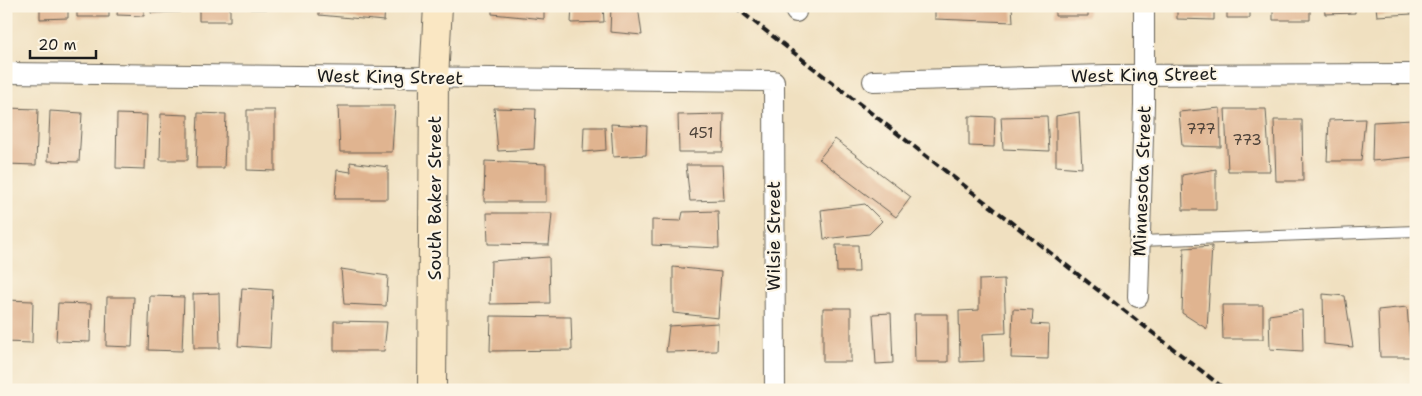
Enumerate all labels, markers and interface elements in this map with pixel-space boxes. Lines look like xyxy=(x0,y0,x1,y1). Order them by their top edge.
scale bar xyxy=(30,28,96,60)
text: 20 m xyxy=(38,35,77,55)
street label: West King Street xyxy=(1071,62,1217,88)
street label: West King Street xyxy=(317,64,463,90)
street label: Minnesota Street xyxy=(1127,105,1157,257)
street label: South Baker Street xyxy=(423,116,447,280)
house number: 777 xyxy=(1186,119,1216,139)
house number: 451 xyxy=(689,123,713,143)
house number: 773 xyxy=(1232,130,1262,150)
street label: Wilsie Street xyxy=(762,181,786,291)

